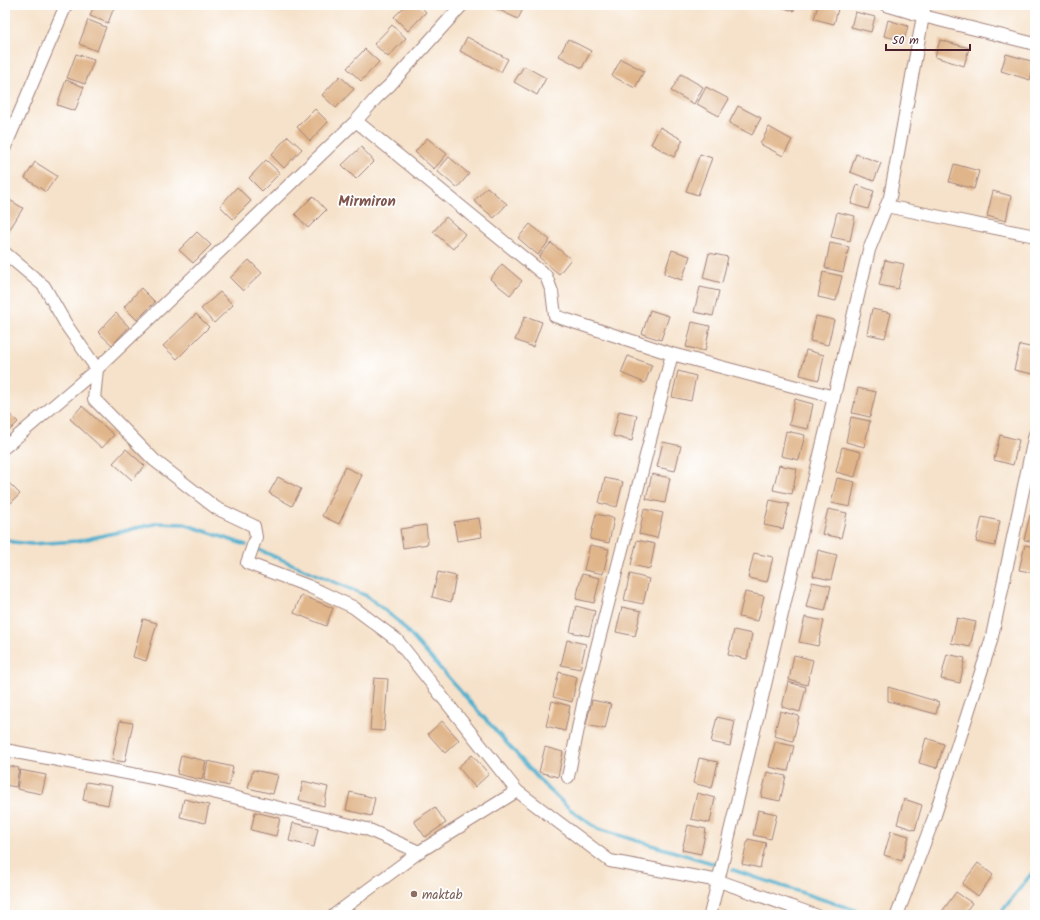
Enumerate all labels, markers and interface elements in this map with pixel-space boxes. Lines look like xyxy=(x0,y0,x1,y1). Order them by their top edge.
scale bar xyxy=(886,26,970,52)
text: 50 m xyxy=(892,31,919,50)
district label: Mirmiron xyxy=(338,190,396,214)
place label: maktab xyxy=(422,885,463,906)
marker: maktab xyxy=(409,889,419,899)

